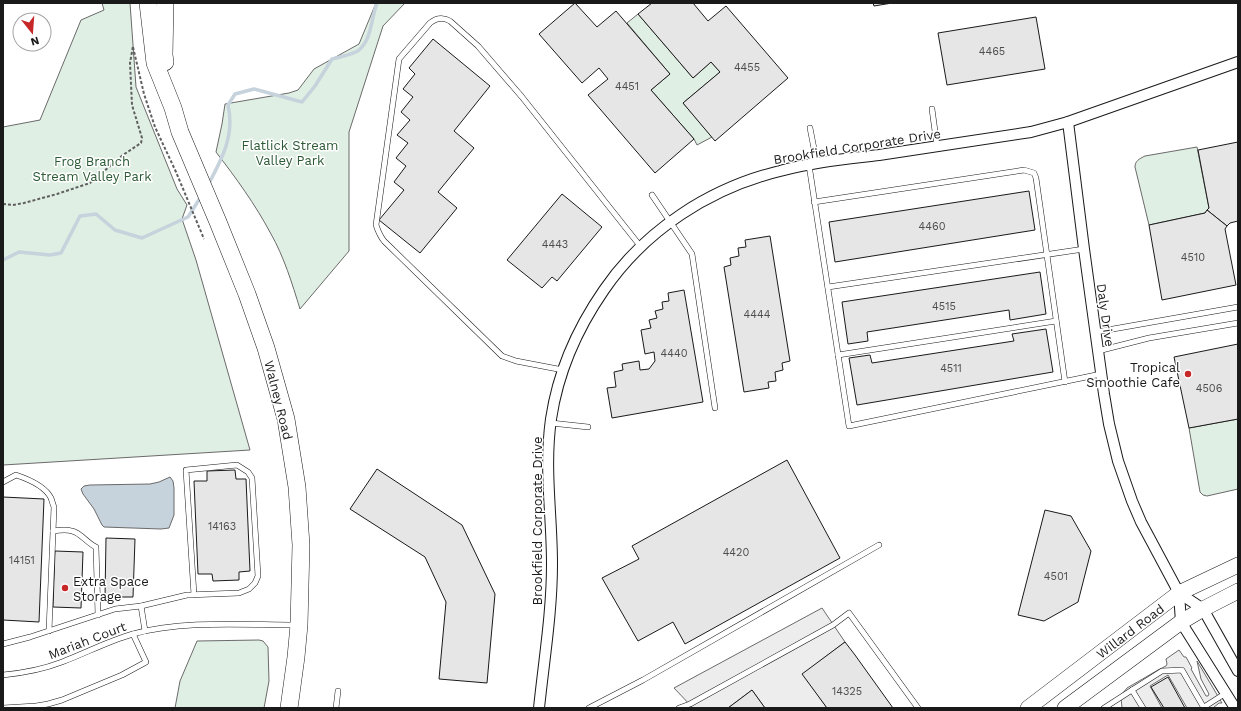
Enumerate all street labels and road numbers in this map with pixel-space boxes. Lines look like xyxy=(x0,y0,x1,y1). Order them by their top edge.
street label: Brookfield Corporate Drive xyxy=(772,126,942,167)
street label: Daly Drive xyxy=(1094,283,1117,348)
street label: Walney Road xyxy=(261,359,296,441)
street label: Brookfield Corporate Drive xyxy=(530,436,545,606)
street label: Willard Road xyxy=(1094,601,1167,662)
street label: Mariah Court xyxy=(46,619,129,662)

